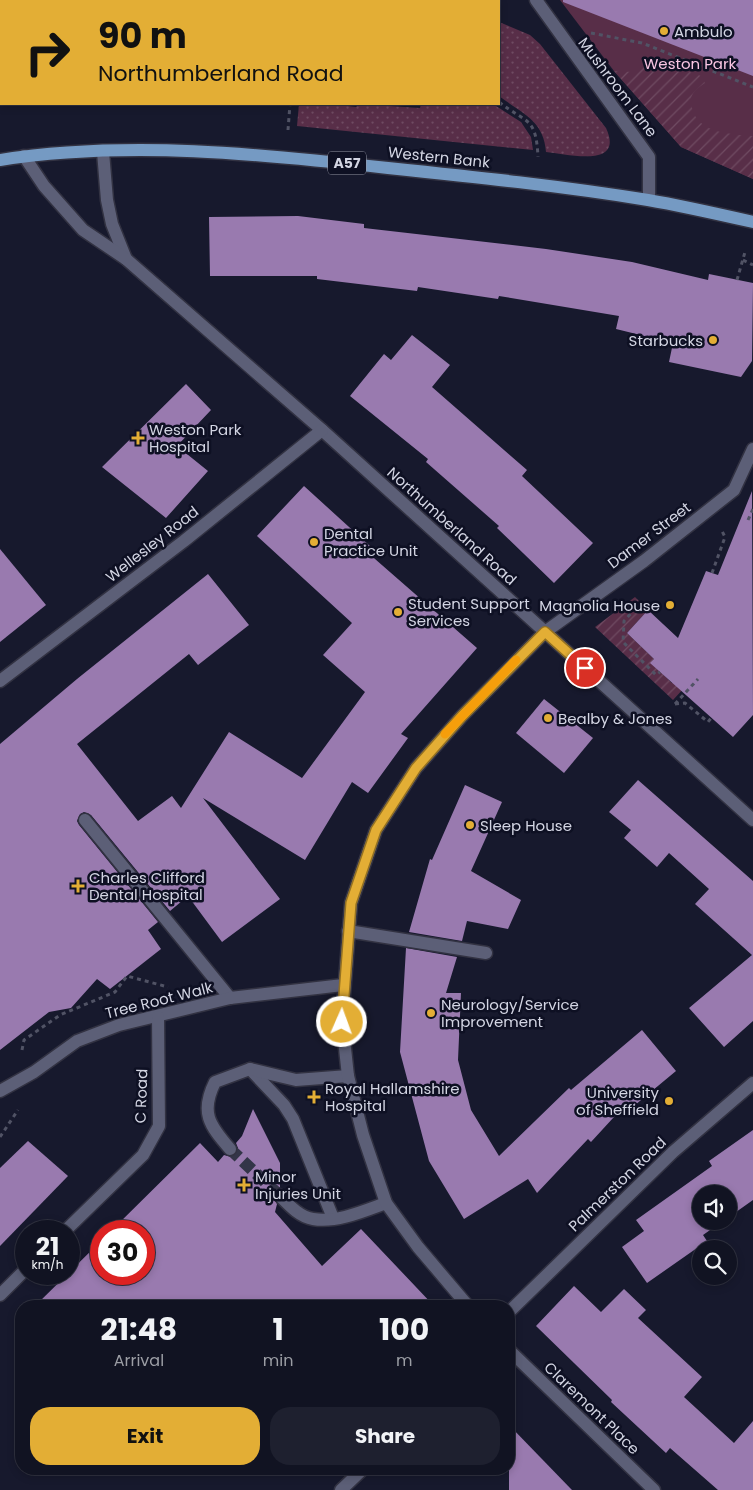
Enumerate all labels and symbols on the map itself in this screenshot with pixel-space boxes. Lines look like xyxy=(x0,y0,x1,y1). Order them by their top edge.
place label: Ambulo xyxy=(674,21,733,42)
marker: Ambulo xyxy=(658,25,670,37)
street label: Mushroom Lane xyxy=(574,33,662,141)
park label: Weston Park xyxy=(644,53,737,74)
street label: Western Bank xyxy=(387,141,491,173)
road number: A57 xyxy=(328,152,366,174)
place label: Starbucks xyxy=(629,330,703,351)
marker: Starbucks xyxy=(707,334,719,346)
place label: Weston Park Hospital xyxy=(149,419,242,457)
marker: Weston Park Hospital xyxy=(131,431,145,445)
street label: Northumberland Road xyxy=(383,462,521,590)
street label: Damer Street xyxy=(603,497,695,573)
street label: Wellesley Road xyxy=(101,501,203,587)
place label: Dental Practice Unit xyxy=(324,523,418,561)
marker: Dental Practice Unit xyxy=(308,536,320,548)
place label: Student Support Services xyxy=(408,593,530,631)
place label: Magnolia House xyxy=(539,595,660,616)
marker: Magnolia House xyxy=(664,599,676,611)
marker: Student Support Services xyxy=(392,606,404,618)
pin xyxy=(564,647,606,689)
place label: Bealby & Jones xyxy=(558,708,672,729)
marker: Bealby & Jones xyxy=(542,712,554,724)
place label: Sleep House xyxy=(480,815,572,836)
marker: Sleep House xyxy=(464,819,476,831)
place label: Charles Clifford Dental Hospital xyxy=(89,867,205,905)
marker: Charles Clifford Dental Hospital xyxy=(71,879,85,893)
street label: Tree Root Walk xyxy=(103,976,215,1024)
place label: Neurology/Service Improvement xyxy=(441,994,579,1032)
position arrow xyxy=(315,995,367,1047)
marker: Neurology/Service Improvement xyxy=(425,1007,437,1019)
street label: C Road xyxy=(130,1068,152,1124)
place label: Royal Hallamshire Hospital xyxy=(325,1078,460,1116)
place label: University of Sheffield xyxy=(576,1082,660,1120)
marker: Royal Hallamshire Hospital xyxy=(307,1090,321,1104)
marker: University of Sheffield xyxy=(663,1095,675,1107)
street label: Palmerston Road xyxy=(564,1132,670,1236)
place label: Minor Injuries Unit xyxy=(255,1166,341,1204)
marker: Minor Injuries Unit xyxy=(237,1178,251,1192)
speed limit sign: 30 xyxy=(90,1220,155,1285)
street label: Claremont Place xyxy=(540,1357,644,1459)

